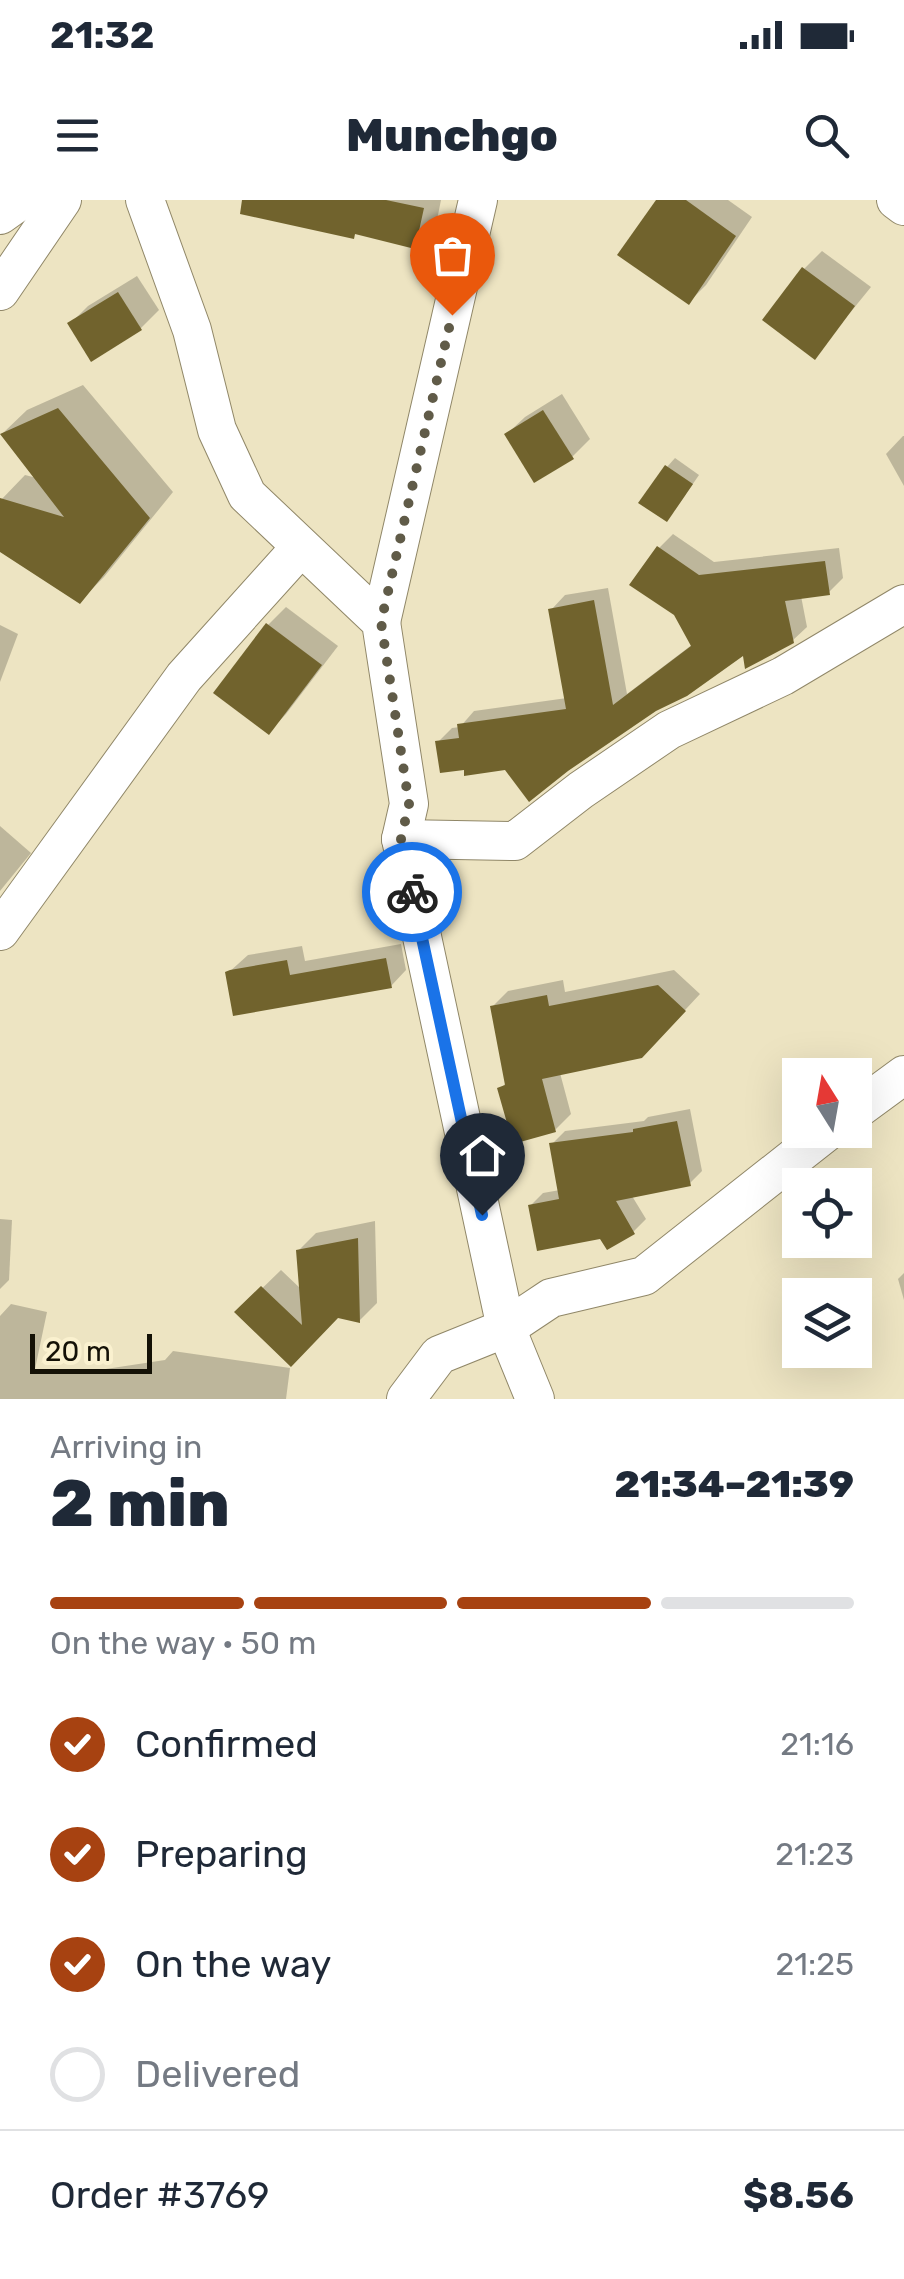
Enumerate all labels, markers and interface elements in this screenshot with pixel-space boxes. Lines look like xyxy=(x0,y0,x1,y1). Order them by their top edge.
text: 21:32 xyxy=(50,12,154,58)
icon: menu xyxy=(50,108,105,163)
icon: search xyxy=(799,108,854,163)
text: Munchgo xyxy=(346,109,558,162)
pin xyxy=(410,213,495,316)
icon: bag xyxy=(425,228,480,283)
courier xyxy=(362,842,462,942)
icon: bike xyxy=(385,865,440,920)
north arrow xyxy=(782,1058,872,1148)
map controls xyxy=(782,1058,872,1368)
pin xyxy=(440,1113,525,1216)
icon: home xyxy=(455,1128,510,1183)
button: locate xyxy=(782,1168,872,1258)
button: layers xyxy=(782,1278,872,1368)
scale bar xyxy=(30,1329,152,1374)
text: 20 m xyxy=(45,1335,111,1368)
text: Arriving in xyxy=(50,1428,202,1466)
text: 21:34–21:39 xyxy=(614,1461,854,1507)
text: 2 min xyxy=(50,1465,230,1542)
text: On the way · 50 m xyxy=(50,1624,316,1662)
icon: check xyxy=(50,1717,105,1772)
text: Confirmed xyxy=(135,1721,318,1767)
text: 21:16 xyxy=(780,1725,854,1763)
icon: check xyxy=(50,1827,105,1882)
text: Preparing xyxy=(135,1831,308,1877)
text: 21:23 xyxy=(775,1835,854,1873)
icon: check xyxy=(50,1937,105,1992)
text: On the way xyxy=(135,1941,331,1987)
text: 21:25 xyxy=(776,1945,854,1983)
text: Delivered xyxy=(135,2051,300,2097)
text: Order #3769 xyxy=(50,2172,270,2218)
text: $8.56 xyxy=(743,2172,854,2218)

